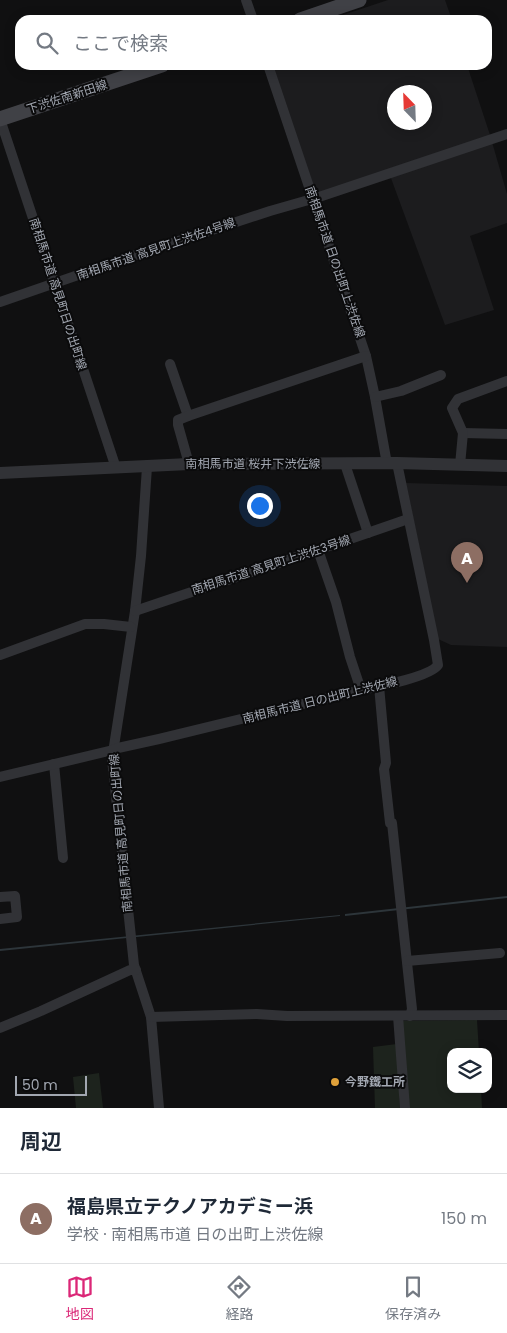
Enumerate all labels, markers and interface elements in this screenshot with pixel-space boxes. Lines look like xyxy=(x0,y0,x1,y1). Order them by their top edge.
search box xyxy=(15,15,492,70)
icon: search xyxy=(33,29,61,57)
text: ここで検索 xyxy=(73,30,168,57)
street label: 下渋佐南新田線 xyxy=(24,75,109,118)
north arrow xyxy=(387,85,432,130)
street label: 南相馬市道 日の出町上渋佐線 xyxy=(302,184,369,340)
street label: 南相馬市道 高見町上渋佐4号線 xyxy=(74,213,237,284)
street label: 南相馬市道 高見町日の出町線 xyxy=(26,216,91,372)
street label: 南相馬市道 桜井下渋佐線 xyxy=(185,455,321,472)
your location xyxy=(247,493,273,519)
street label: 南相馬市道 高見町上渋佐3号線 xyxy=(189,531,353,598)
pin: A xyxy=(451,542,483,583)
street label: 南相馬市道 日の出町上渋佐線 xyxy=(241,672,399,727)
street label: 南相馬市道 高見町日の出町線 xyxy=(105,753,136,913)
map controls xyxy=(447,1048,492,1093)
button: layers xyxy=(447,1048,492,1093)
scale bar xyxy=(15,1073,88,1096)
place label: 今野鐵工所 xyxy=(345,1073,405,1090)
text: 50 m xyxy=(22,1075,58,1095)
marker: 今野鐵工所 xyxy=(329,1076,341,1088)
text: 周辺 xyxy=(20,1127,62,1156)
text: 福島県立テクノアカデミー浜 xyxy=(67,1193,313,1220)
text: A xyxy=(30,1207,42,1230)
text: 150 m xyxy=(441,1207,487,1230)
text: 学校 · 南相馬市道 日の出町上渋佐線 xyxy=(67,1223,323,1246)
tab: 地図 xyxy=(66,1273,94,1325)
tab: 経路 xyxy=(225,1273,253,1325)
tab: 保存済み xyxy=(385,1273,441,1325)

